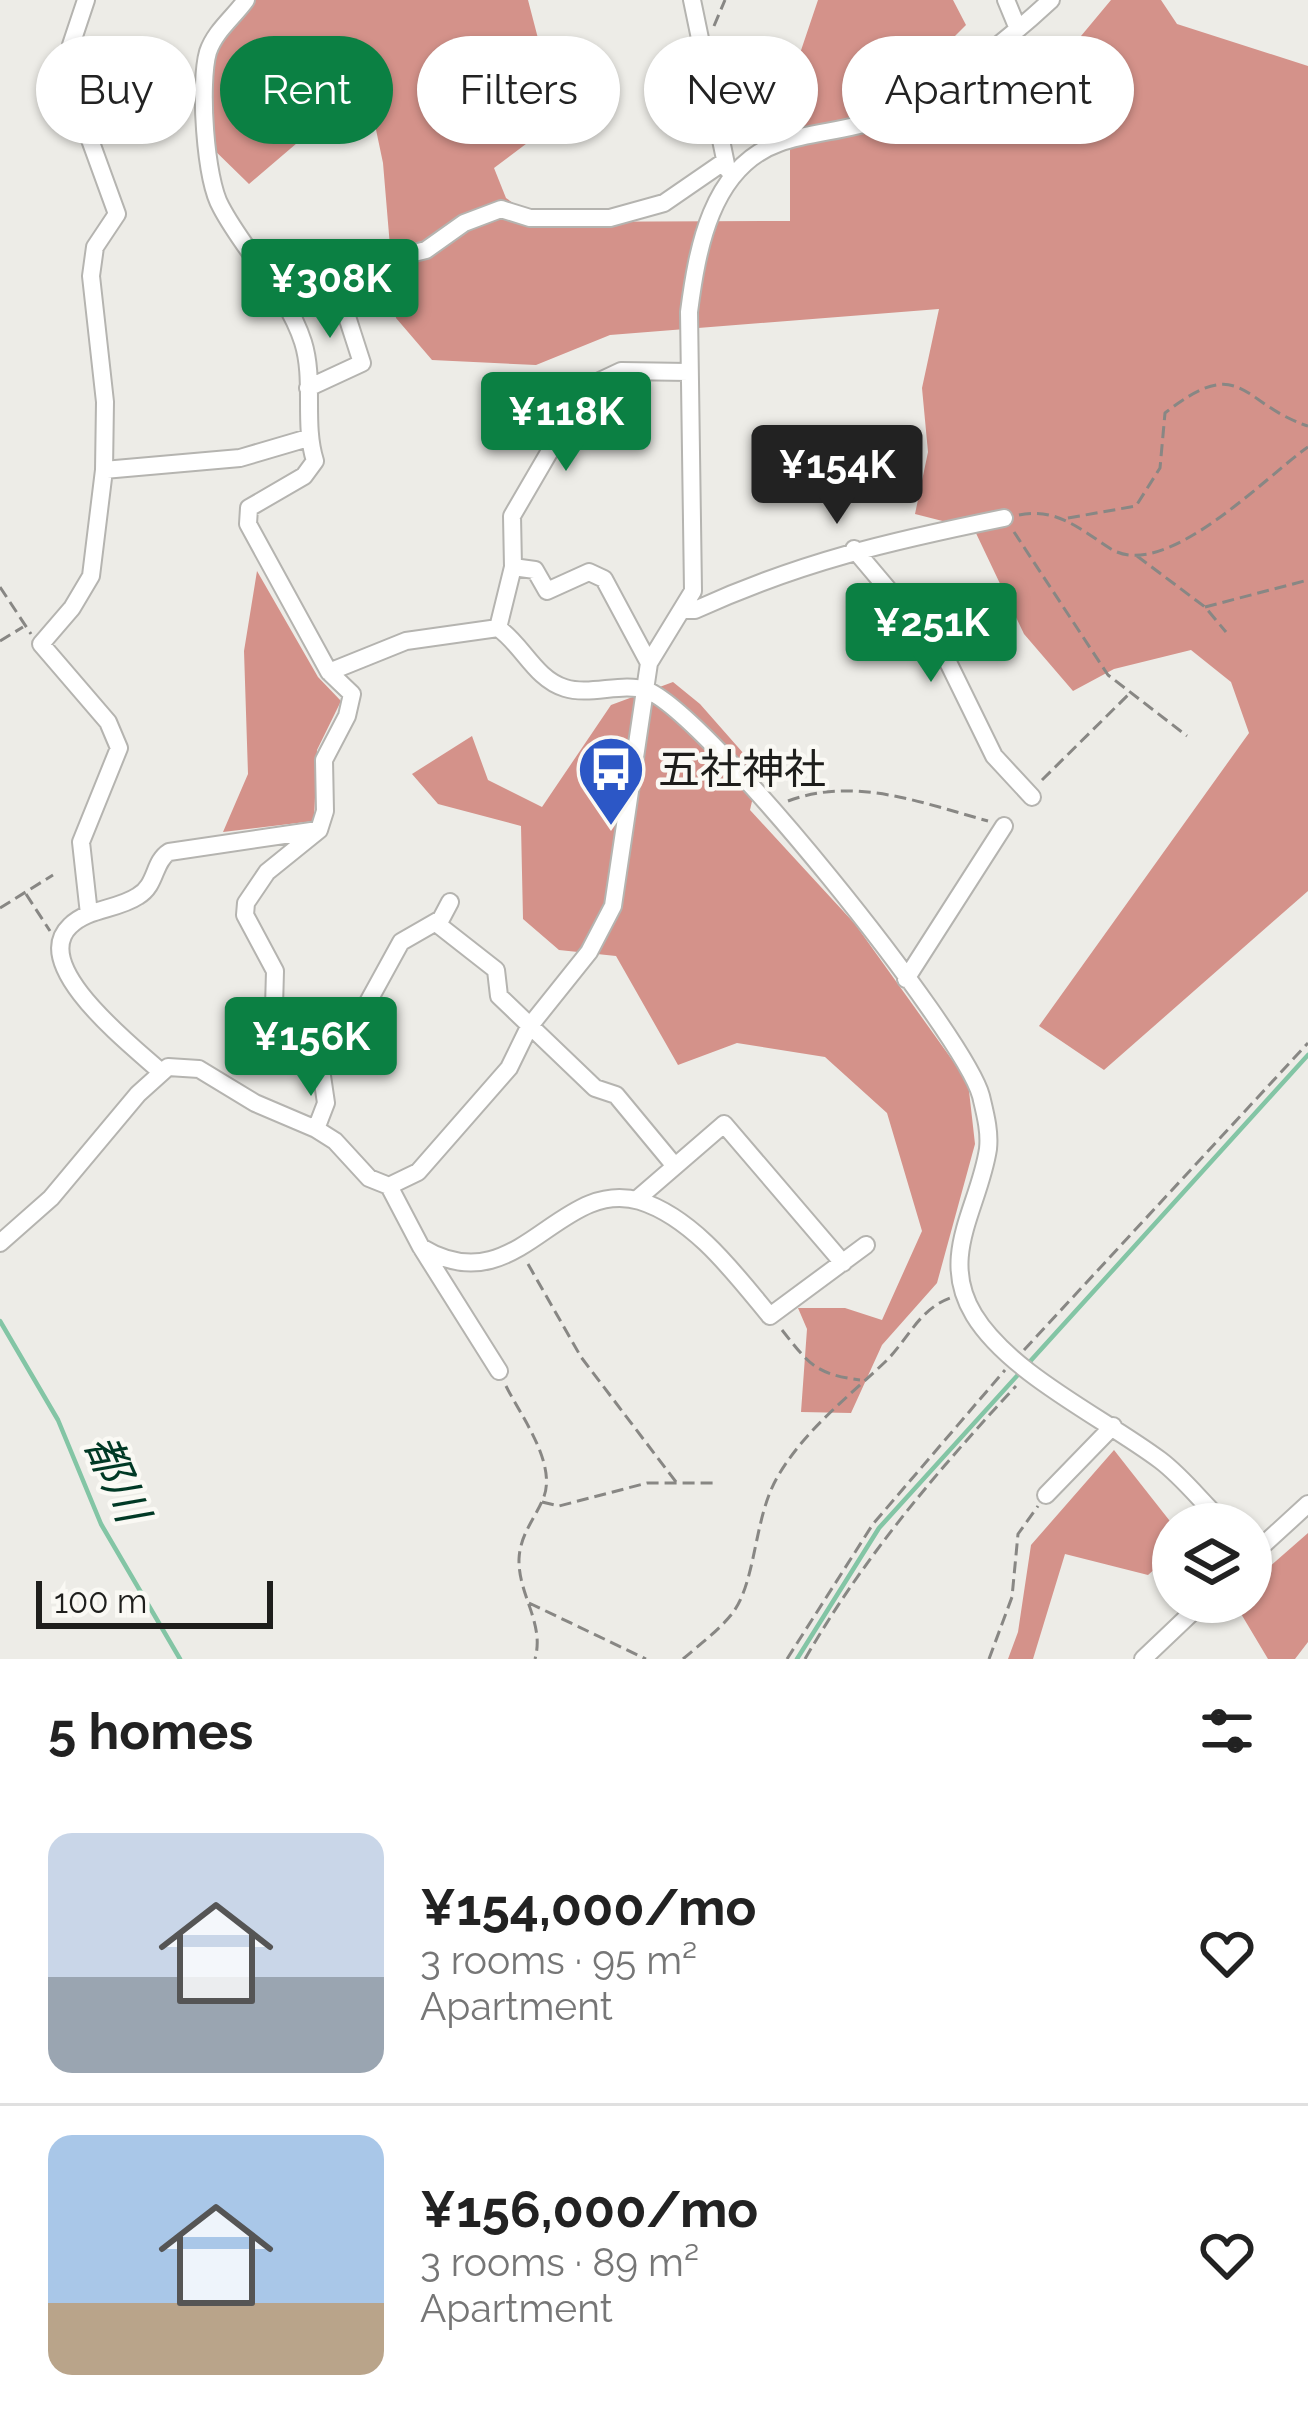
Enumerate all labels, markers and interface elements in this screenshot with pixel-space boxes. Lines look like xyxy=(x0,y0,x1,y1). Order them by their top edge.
chip: Buy xyxy=(36,36,196,144)
chip: Rent xyxy=(220,36,393,144)
chip: Filters xyxy=(417,36,620,144)
chip: New xyxy=(644,36,818,144)
chip: Apartment xyxy=(842,36,1134,144)
pin: ¥308K xyxy=(246,239,414,341)
text: ¥308K xyxy=(268,255,392,301)
pin: ¥118K xyxy=(482,372,650,474)
text: ¥118K xyxy=(508,388,624,434)
pin: ¥154K xyxy=(753,425,921,527)
text: ¥154K xyxy=(778,441,896,487)
pin: ¥251K xyxy=(847,583,1015,685)
text: ¥251K xyxy=(873,599,989,645)
bus stop icon: 五社神社 xyxy=(576,734,646,828)
place label: 五社神社 xyxy=(658,745,826,794)
pin: ¥156K xyxy=(227,997,395,1099)
text: ¥156K xyxy=(252,1013,370,1059)
water label: 都川 xyxy=(74,1426,161,1534)
map controls xyxy=(1152,1503,1272,1623)
button: layers xyxy=(1152,1503,1272,1623)
scale bar xyxy=(36,1575,273,1628)
text: 100 m xyxy=(54,1582,147,1621)
icon: filters xyxy=(1194,1698,1260,1764)
text: 5 homes xyxy=(48,1701,253,1761)
text: ¥154,000/mo xyxy=(420,1877,756,1937)
icon: home xyxy=(144,1881,288,2025)
icon: heart xyxy=(1194,1920,1260,1986)
text: 3 rooms · 95 m² xyxy=(420,1937,697,1983)
text: Apartment xyxy=(420,1983,613,2029)
text: ¥156,000/mo xyxy=(420,2179,758,2239)
icon: home xyxy=(144,2183,288,2327)
icon: heart xyxy=(1194,2222,1260,2288)
text: 3 rooms · 89 m² xyxy=(420,2239,699,2285)
text: Apartment xyxy=(420,2285,613,2331)

